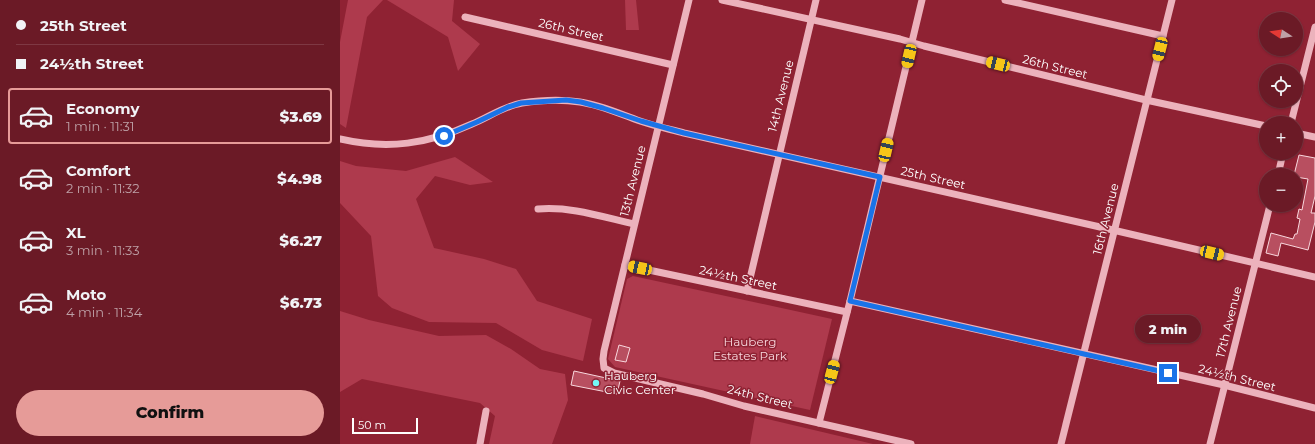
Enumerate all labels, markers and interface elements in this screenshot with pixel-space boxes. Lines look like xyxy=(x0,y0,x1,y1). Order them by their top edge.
north arrow xyxy=(1259,12,1303,56)
map controls xyxy=(1259,12,1303,212)
street label: 26th Street xyxy=(537,15,605,44)
text: 25th Street xyxy=(40,16,127,35)
car xyxy=(1151,36,1169,62)
car xyxy=(900,43,918,69)
street label: 26th Street xyxy=(1021,51,1089,82)
text: 24½th Street xyxy=(40,54,144,73)
car xyxy=(985,55,1011,73)
street label: 14th Avenue xyxy=(764,58,797,133)
button: locate xyxy=(1259,64,1303,108)
icon: car xyxy=(18,98,54,134)
text: Economy xyxy=(66,99,139,118)
text: $3.69 xyxy=(280,107,322,126)
button: + xyxy=(1259,116,1303,160)
text: 1 min · 11:31 xyxy=(66,118,134,134)
route start xyxy=(435,127,453,145)
car xyxy=(877,137,895,163)
street label: 13th Avenue xyxy=(616,144,649,218)
icon: car xyxy=(18,160,54,196)
text: Comfort xyxy=(66,161,131,180)
street label: 25th Street xyxy=(899,163,967,192)
button: − xyxy=(1259,168,1303,212)
text: $4.98 xyxy=(277,169,322,188)
text: 2 min · 11:32 xyxy=(66,180,140,196)
street label: 16th Avenue xyxy=(1089,182,1122,256)
icon: car xyxy=(18,222,54,258)
text: XL xyxy=(66,223,85,242)
text: $6.27 xyxy=(280,231,322,250)
text: 3 min · 11:33 xyxy=(66,242,140,258)
car xyxy=(1199,244,1225,262)
car xyxy=(627,260,653,276)
street label: 24½th Street xyxy=(698,262,779,293)
icon: car xyxy=(18,284,54,320)
text: Moto xyxy=(66,285,106,304)
street label: 17th Avenue xyxy=(1212,285,1245,359)
text: $6.73 xyxy=(280,293,322,312)
text: 4 min · 11:34 xyxy=(66,304,142,320)
callout: 2 min xyxy=(1135,315,1201,343)
text: 2 min xyxy=(1149,321,1187,337)
park label: Hauberg Estates Park xyxy=(713,334,788,363)
car xyxy=(823,359,841,385)
street label: 24½th Street xyxy=(1197,361,1277,394)
route end xyxy=(1159,364,1177,382)
place label: Hauberg Civic Center xyxy=(604,368,676,397)
marker: Hauberg Civic Center xyxy=(591,378,601,388)
street label: 24th Street xyxy=(726,381,795,412)
button: Confirm xyxy=(16,390,324,436)
scale bar xyxy=(352,416,418,435)
text: 50 m xyxy=(358,418,386,432)

